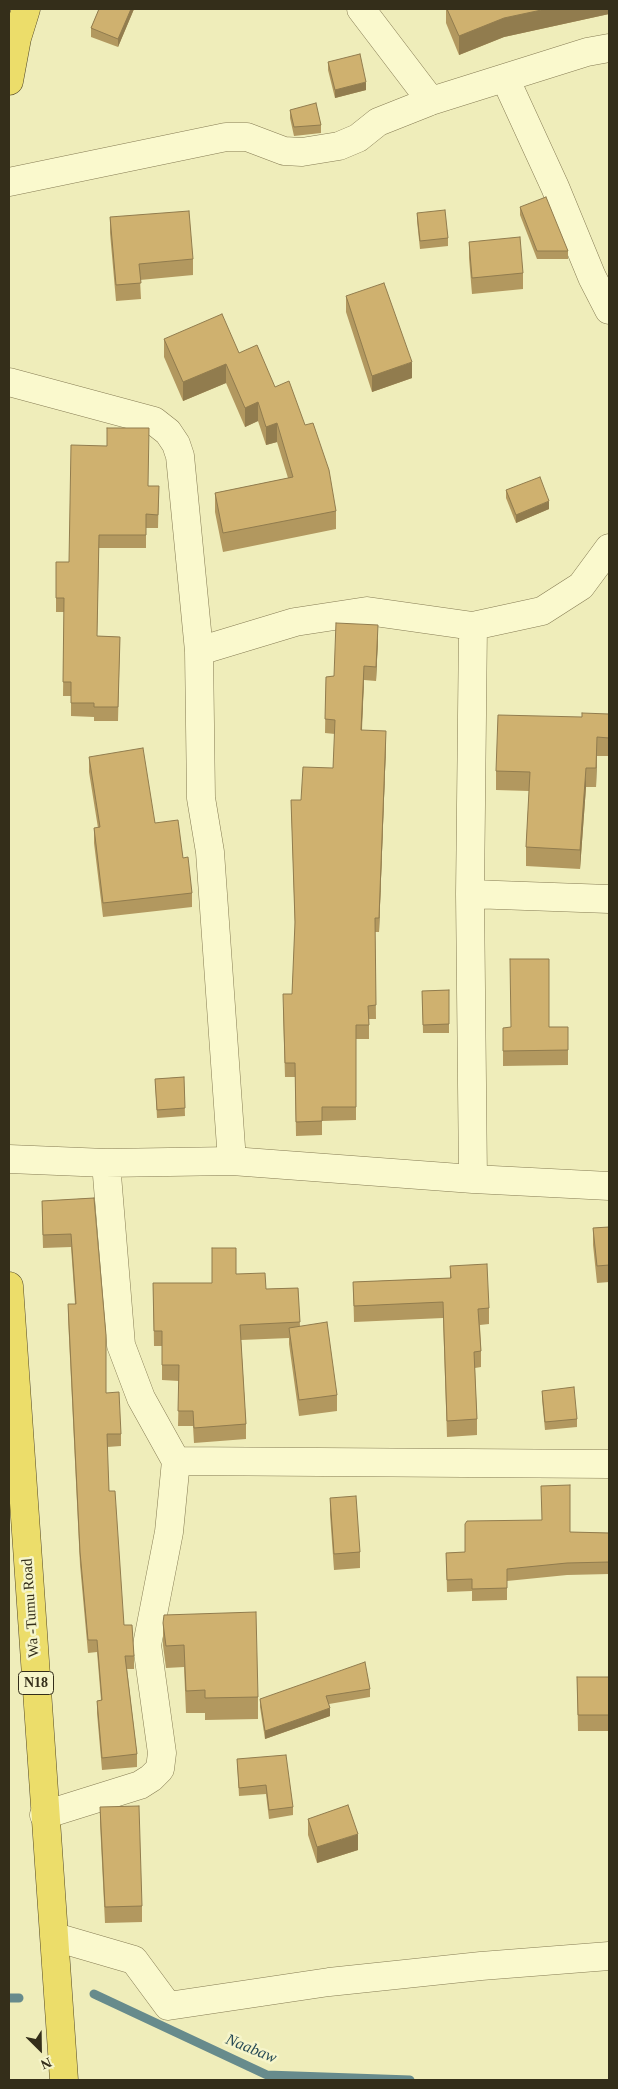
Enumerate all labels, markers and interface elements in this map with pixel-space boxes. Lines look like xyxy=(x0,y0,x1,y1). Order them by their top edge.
street label: Wa -Tumu Road xyxy=(19,1558,43,1658)
road number: N18 xyxy=(18,1672,54,1695)
north arrow xyxy=(15,2024,65,2074)
water label: Naabaw xyxy=(223,2030,279,2068)
text: N xyxy=(38,2054,54,2072)

